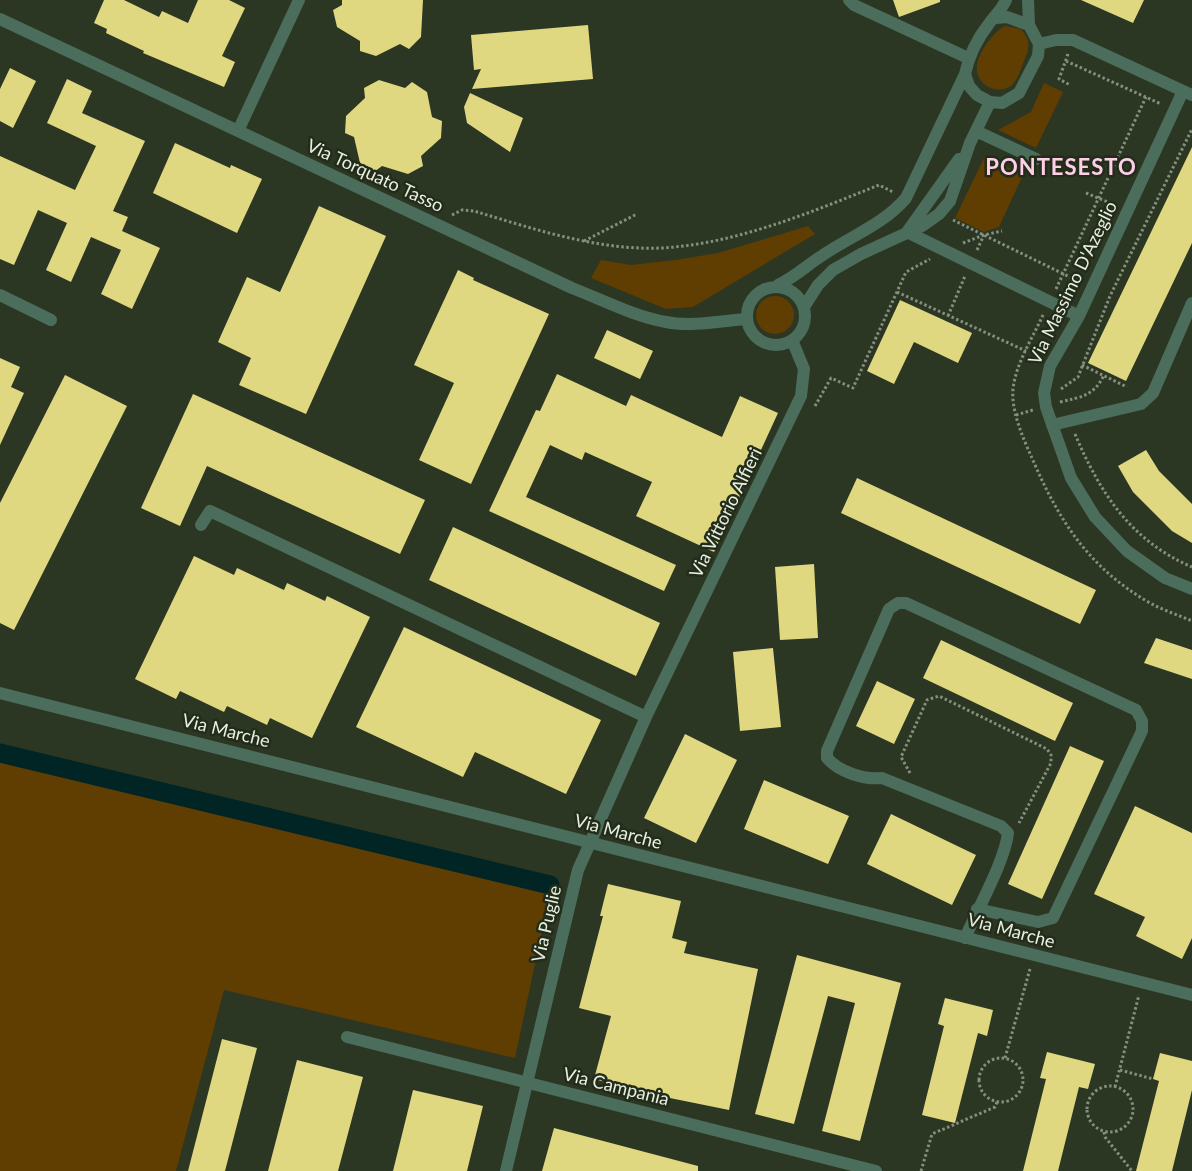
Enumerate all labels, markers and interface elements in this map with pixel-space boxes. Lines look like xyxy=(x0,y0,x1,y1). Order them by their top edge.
street label: Via Torquato Tasso xyxy=(303,135,447,217)
district label: PONTESESTO xyxy=(984,155,1138,181)
street label: Via Massimo D'Azeglio xyxy=(1024,198,1122,368)
street label: Via Vittorio Alfieri xyxy=(685,445,767,581)
street label: Via Marche xyxy=(180,710,272,752)
street label: Via Marche xyxy=(572,810,664,854)
street label: Via Puglie xyxy=(528,883,566,965)
street label: Via Marche xyxy=(965,909,1057,953)
street label: Via Campania xyxy=(561,1063,671,1111)

